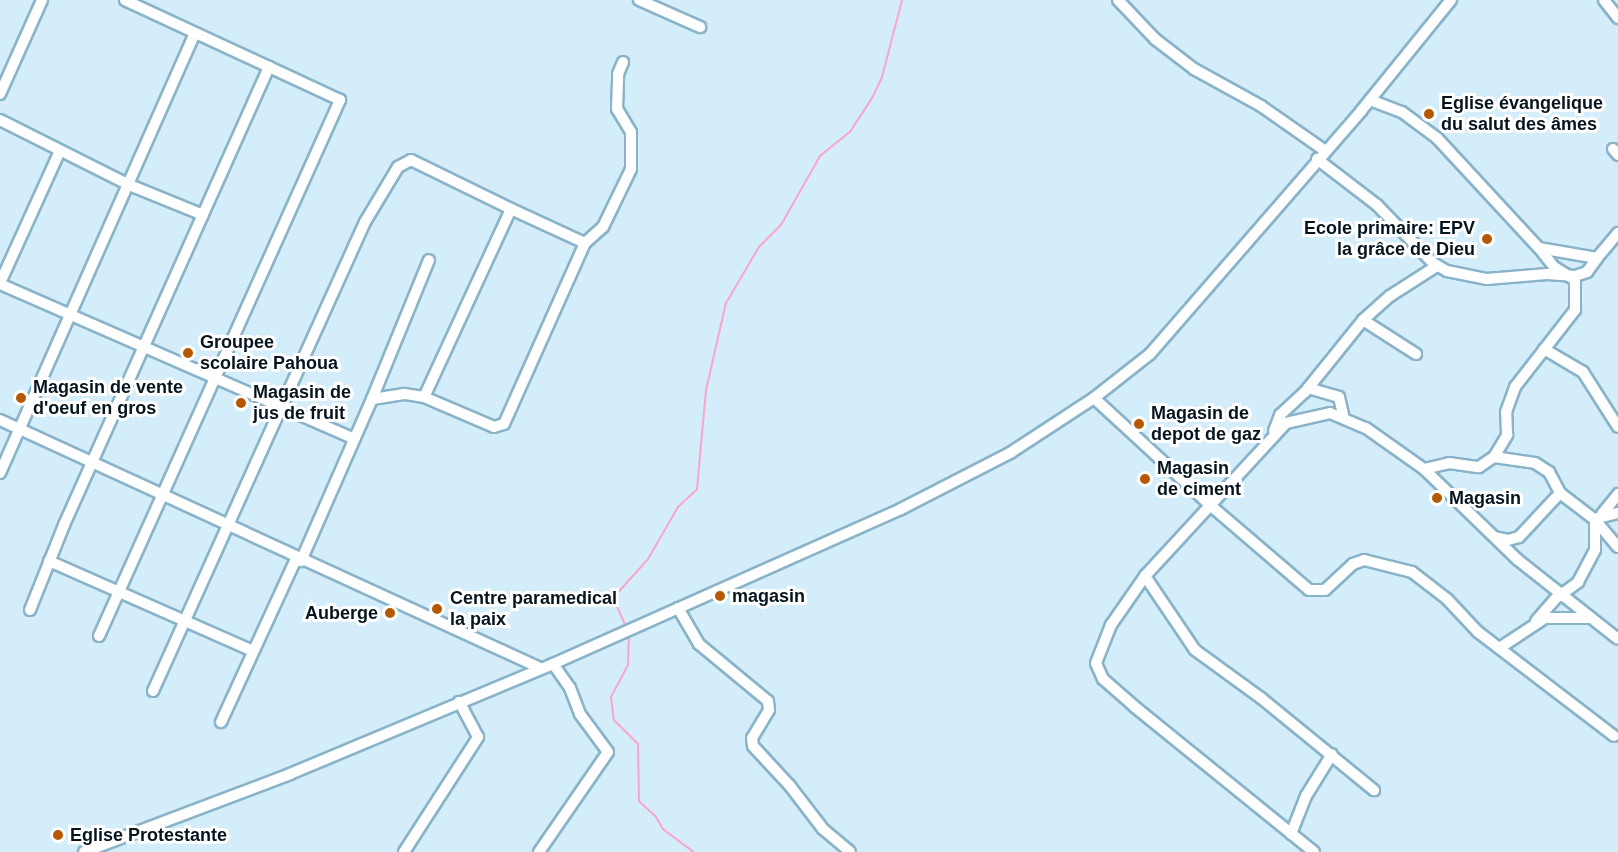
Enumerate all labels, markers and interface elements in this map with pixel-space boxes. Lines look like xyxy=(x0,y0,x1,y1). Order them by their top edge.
place label: Eglise évangelique du salut des âmes xyxy=(1441,93,1603,136)
marker: Eglise évangelique du salut des âmes xyxy=(1422,107,1436,121)
place label: Ecole primaire: EPV la grâce de Dieu xyxy=(1304,218,1475,260)
marker: Ecole primaire: EPV la grâce de Dieu xyxy=(1480,232,1494,246)
place label: Groupee scolaire Pahoua xyxy=(200,332,338,374)
marker: Groupee scolaire Pahoua xyxy=(181,346,195,360)
place label: Magasin de vente d'oeuf en gros xyxy=(33,377,183,420)
place label: Magasin de jus de fruit xyxy=(253,382,351,424)
marker: Magasin de vente d'oeuf en gros xyxy=(14,391,28,405)
marker: Magasin de jus de fruit xyxy=(234,396,248,410)
place label: Magasin de depot de gaz xyxy=(1151,403,1261,446)
marker: Magasin de depot de gaz xyxy=(1132,417,1146,431)
place label: Magasin de ciment xyxy=(1157,458,1241,500)
marker: Magasin de ciment xyxy=(1138,472,1152,486)
place label: Magasin xyxy=(1449,487,1521,509)
marker: Magasin xyxy=(1430,491,1444,505)
place label: magasin xyxy=(732,585,805,607)
place label: Centre paramedical la paix xyxy=(450,588,617,630)
marker: magasin xyxy=(713,589,727,603)
marker: Centre paramedical la paix xyxy=(428,600,446,618)
place label: Auberge xyxy=(305,602,378,624)
marker: Auberge xyxy=(383,606,397,620)
place label: Eglise Protestante xyxy=(70,824,227,846)
marker: Eglise Protestante xyxy=(51,828,65,842)

